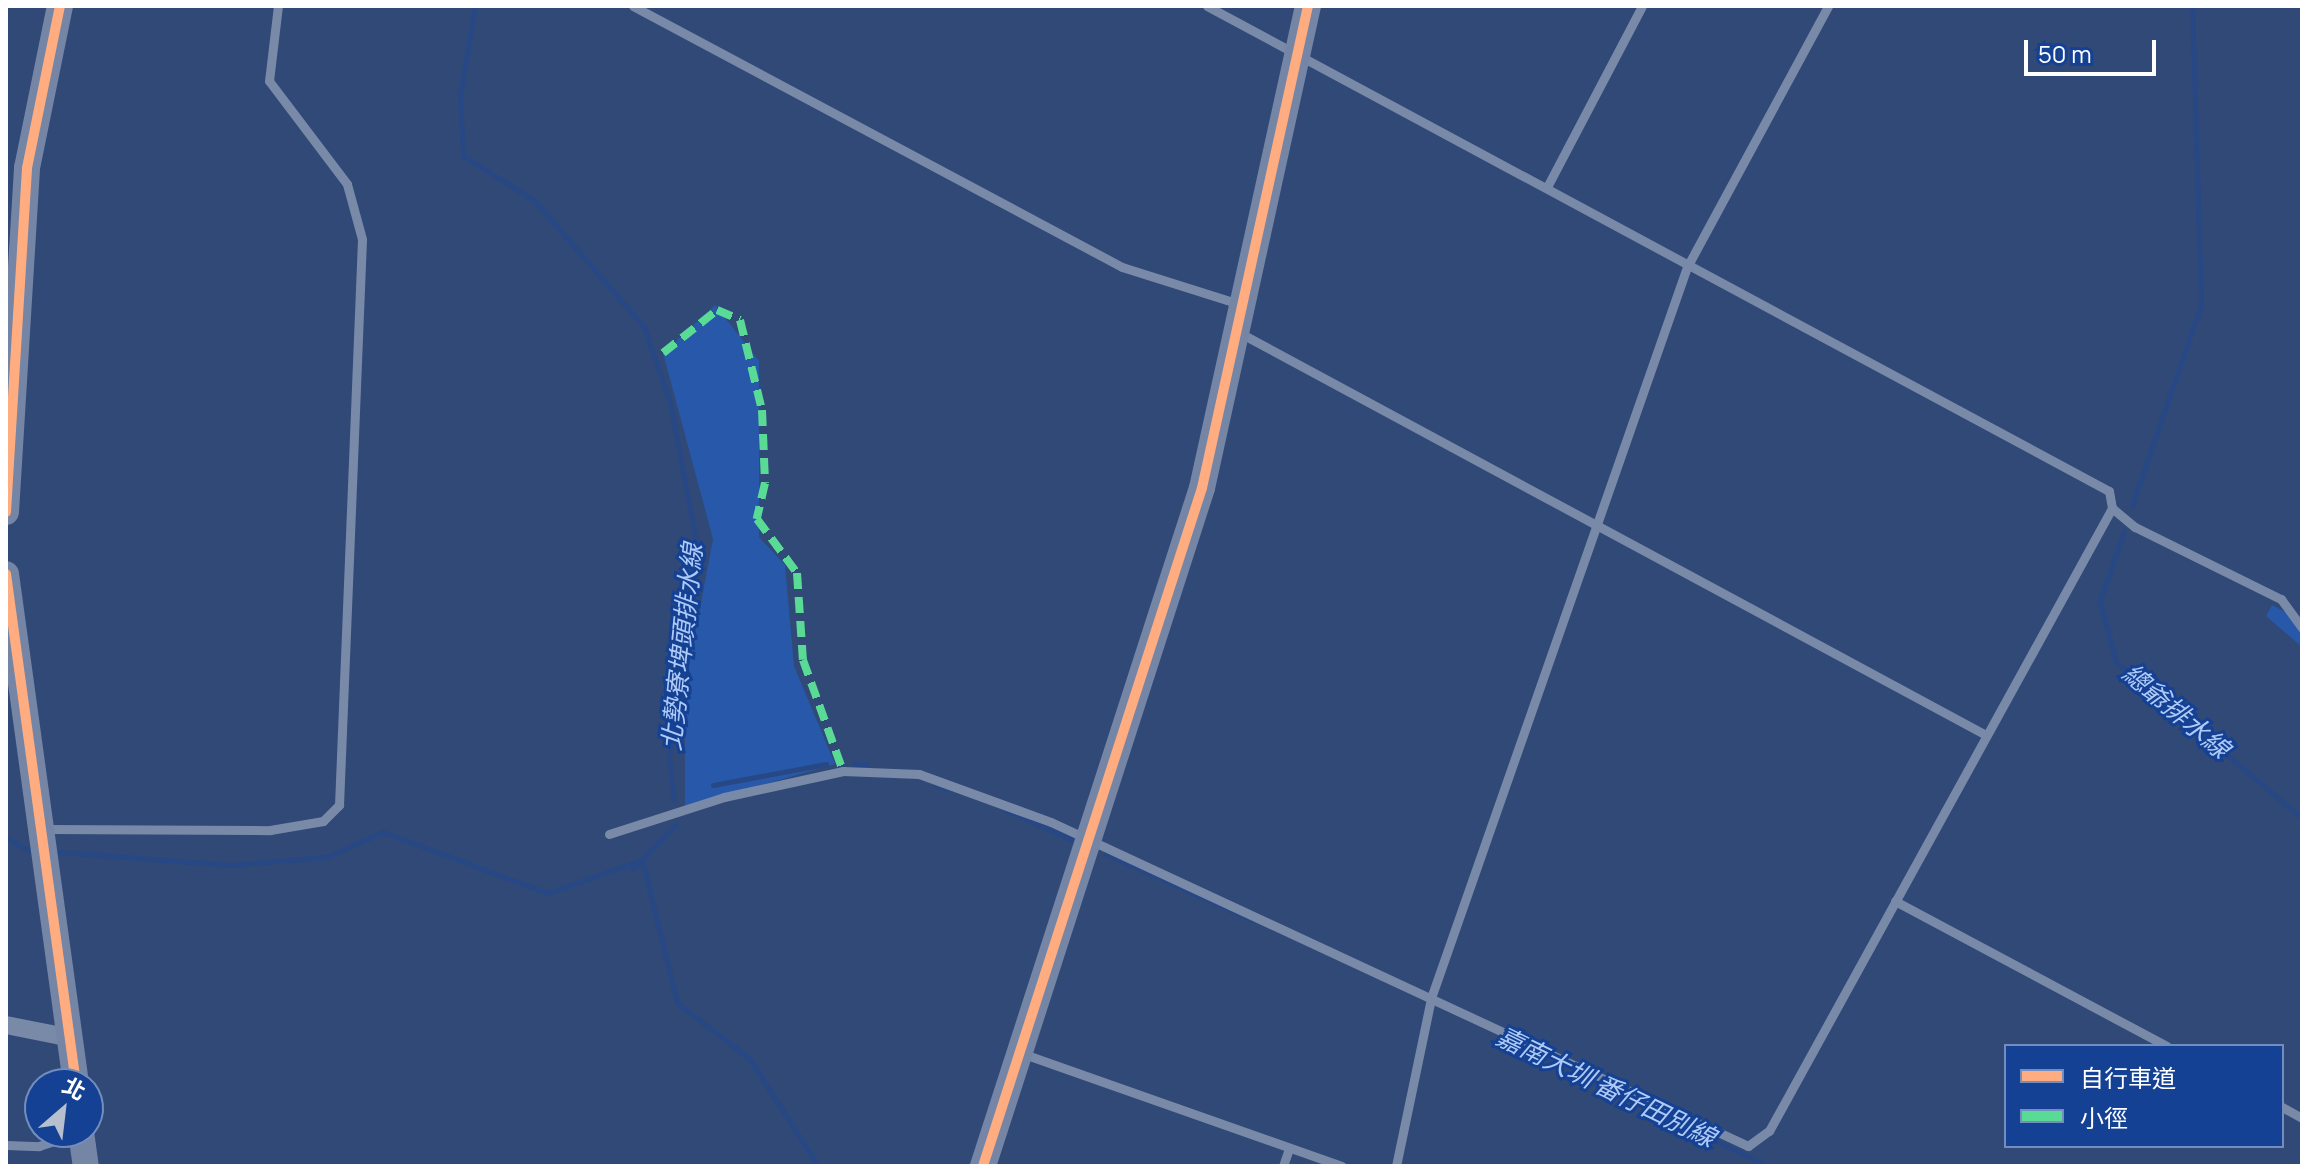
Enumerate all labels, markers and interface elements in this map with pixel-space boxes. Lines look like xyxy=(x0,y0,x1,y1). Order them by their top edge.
scale bar xyxy=(2028,24,2160,74)
text: 50 m xyxy=(2038,37,2092,70)
water label: 北勢寮埤頭排水線 xyxy=(656,542,708,752)
water label: 總爺排水線 xyxy=(2116,657,2236,765)
water label: 嘉南大圳 番仔田別線 xyxy=(1492,1021,1720,1153)
legend xyxy=(2004,1044,2284,1148)
text: 自行車道 xyxy=(2080,1061,2176,1094)
north arrow xyxy=(24,1068,104,1148)
text: 北 xyxy=(58,1070,91,1107)
text: 小徑 xyxy=(2080,1101,2128,1134)

